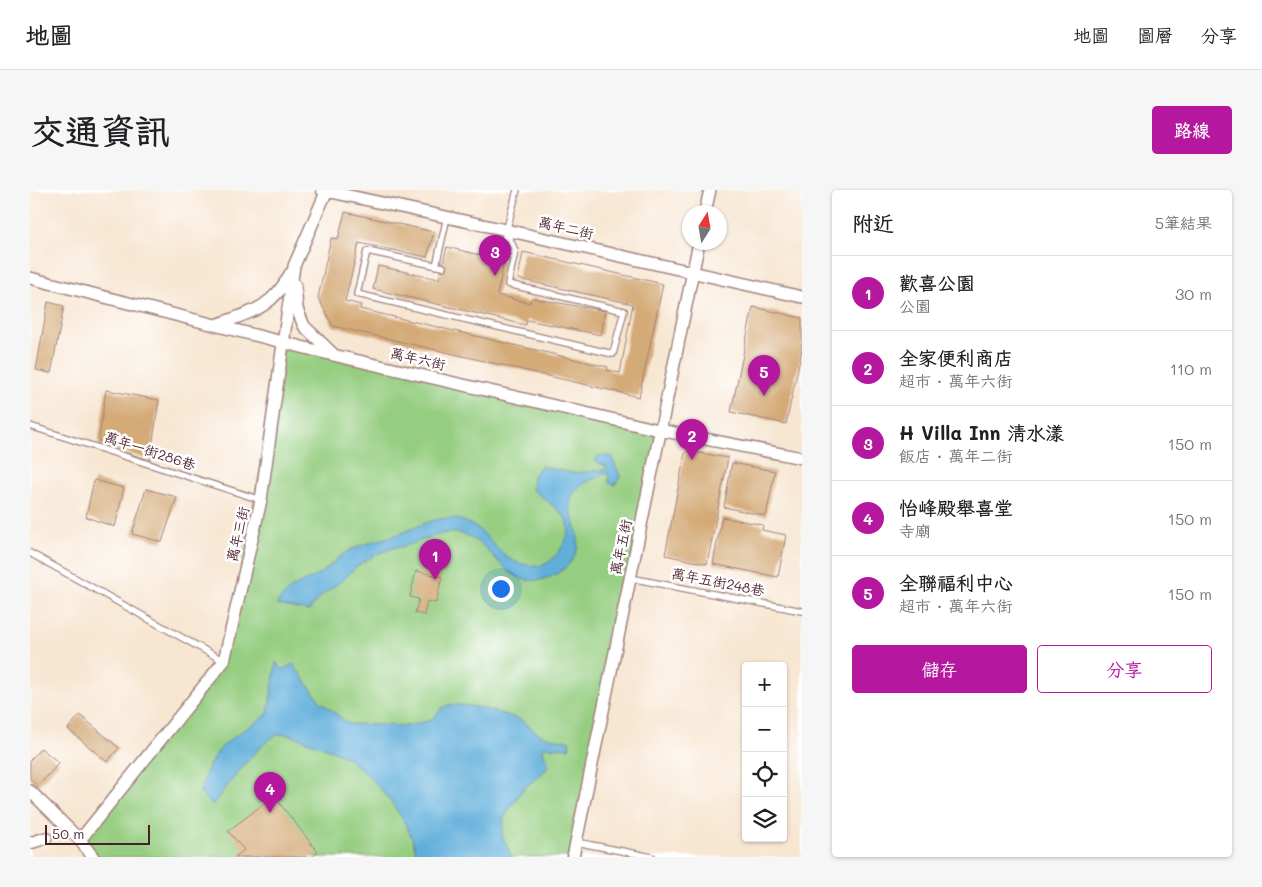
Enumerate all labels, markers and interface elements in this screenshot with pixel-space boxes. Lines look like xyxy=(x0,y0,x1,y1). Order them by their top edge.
text: 地圖 xyxy=(25,19,73,50)
text: 地圖 xyxy=(1073,23,1109,47)
text: 圖層 xyxy=(1137,23,1173,47)
text: 分享 xyxy=(1201,23,1237,47)
button: 路線 xyxy=(1152,106,1232,154)
text: 交通資訊 xyxy=(30,107,170,153)
north arrow xyxy=(682,205,727,250)
text: 附近 xyxy=(852,209,894,236)
street label: 萬年二街 xyxy=(537,212,596,243)
text: 5筆結果 xyxy=(1155,212,1212,233)
pin: 3 xyxy=(479,235,511,276)
text: 歡喜公園 xyxy=(899,270,975,295)
text: 1 xyxy=(864,283,872,304)
text: 30 m xyxy=(1175,283,1212,304)
text: 公園 xyxy=(899,295,931,316)
street label: 萬年六街 xyxy=(389,343,448,374)
text: 全家便利商店 xyxy=(899,345,1013,370)
pin: 5 xyxy=(748,355,780,396)
text: 2 xyxy=(864,358,872,379)
text: 110 m xyxy=(1170,358,1212,379)
text: 超市 · 萬年六街 xyxy=(899,370,1012,391)
pin: 2 xyxy=(676,419,708,460)
text: H Villa Inn 清水漾 xyxy=(899,420,1064,445)
street label: 萬年一街286巷 xyxy=(102,427,199,475)
text: 3 xyxy=(863,433,873,454)
text: 150 m xyxy=(1168,433,1212,454)
text: 飯店 · 萬年二街 xyxy=(899,445,1012,466)
text: 怡峰殿舉喜堂 xyxy=(899,495,1013,520)
street label: 萬年三街 xyxy=(222,504,253,563)
text: 4 xyxy=(863,508,873,529)
text: 150 m xyxy=(1168,508,1212,529)
street label: 萬年五街 xyxy=(605,518,636,576)
text: 寺廟 xyxy=(899,520,931,541)
pin: 1 xyxy=(419,539,451,580)
street label: 萬年五街248巷 xyxy=(670,563,767,600)
text: 全聯福利中心 xyxy=(899,570,1013,595)
your location xyxy=(488,576,514,602)
text: 5 xyxy=(863,583,873,604)
text: 150 m xyxy=(1168,583,1212,604)
text: 超市 · 萬年六街 xyxy=(899,595,1012,616)
button: 儲存 xyxy=(852,645,1027,693)
button: 分享 xyxy=(1037,645,1212,693)
map controls xyxy=(742,662,787,842)
button: + xyxy=(742,662,787,707)
button: − xyxy=(742,707,787,752)
button: locate xyxy=(742,752,787,797)
pin: 4 xyxy=(254,772,286,813)
button: layers xyxy=(742,797,787,842)
scale bar xyxy=(45,822,150,845)
text: 50 m xyxy=(52,824,84,843)

